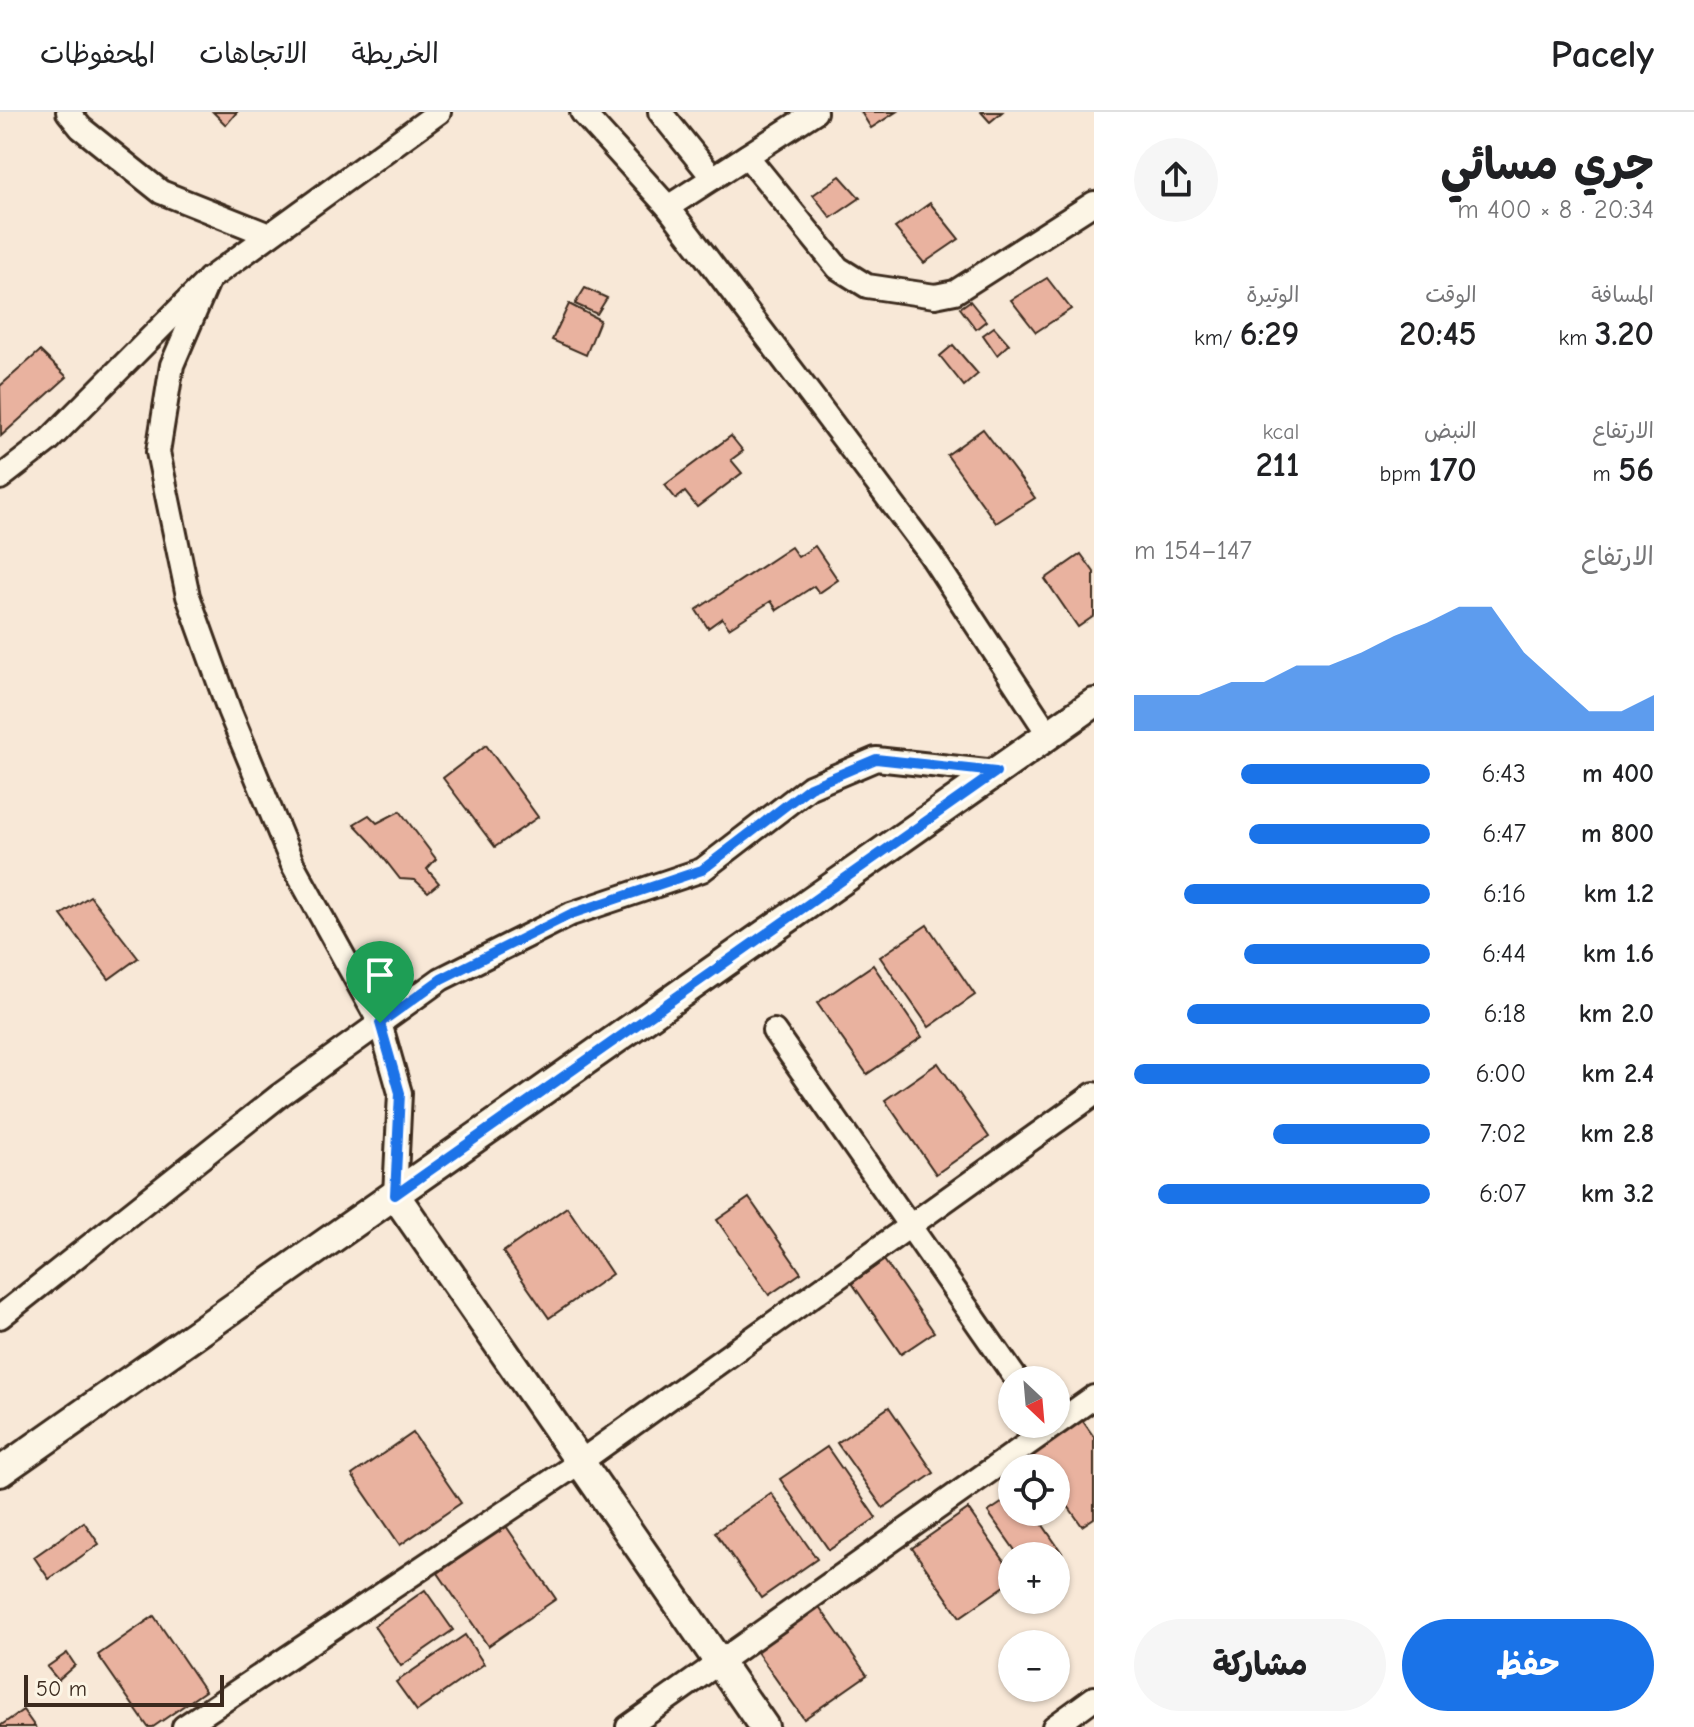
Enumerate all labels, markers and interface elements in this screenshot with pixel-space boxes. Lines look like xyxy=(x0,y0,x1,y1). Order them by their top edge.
text: Pacely xyxy=(1551,33,1654,77)
text: المحفوظات xyxy=(40,38,155,70)
text: الاتجاهات xyxy=(199,38,307,70)
text: الخريطة xyxy=(351,38,439,70)
button: share xyxy=(1134,138,1218,222)
text: جري مسائي xyxy=(1441,139,1654,190)
text: 20:34 · 8 × 400 m xyxy=(1457,195,1654,225)
text: الوتيرة xyxy=(1246,282,1299,308)
text: الوقت xyxy=(1425,282,1477,308)
text: المسافة xyxy=(1591,282,1654,308)
text: 6:29 xyxy=(1240,314,1299,354)
text: 20:45 xyxy=(1399,314,1477,354)
text: 3.20 xyxy=(1595,314,1654,354)
text: /km xyxy=(1194,325,1240,351)
text: km xyxy=(1559,325,1595,351)
text: النبض xyxy=(1424,418,1477,444)
text: الارتفاع xyxy=(1592,418,1654,444)
text: kcal xyxy=(1262,419,1299,445)
text: 211 xyxy=(1256,445,1299,485)
text: 170 xyxy=(1429,450,1477,490)
text: 56 xyxy=(1618,450,1654,490)
text: bpm xyxy=(1380,461,1429,487)
text: m xyxy=(1593,461,1618,487)
text: 147–154 m xyxy=(1134,536,1252,566)
text: الارتفاع xyxy=(1581,542,1654,572)
text: 6:43 xyxy=(1481,759,1526,789)
text: 400 m xyxy=(1582,759,1654,789)
text: 6:47 xyxy=(1482,819,1526,849)
text: 800 m xyxy=(1581,819,1654,849)
text: 6:16 xyxy=(1483,879,1526,909)
text: 1.2 km xyxy=(1584,879,1654,909)
text: 6:44 xyxy=(1482,939,1526,969)
text: 1.6 km xyxy=(1583,939,1654,969)
pin xyxy=(346,941,414,1023)
icon: arrive xyxy=(358,953,402,997)
text: 6:18 xyxy=(1484,999,1526,1029)
text: 2.0 km xyxy=(1579,999,1654,1029)
text: 6:00 xyxy=(1476,1059,1526,1089)
text: 2.4 km xyxy=(1582,1059,1654,1089)
text: 7:02 xyxy=(1480,1119,1526,1149)
text: 2.8 km xyxy=(1580,1119,1654,1149)
text: 6:07 xyxy=(1479,1179,1526,1209)
text: 3.2 km xyxy=(1581,1179,1654,1209)
north arrow xyxy=(998,1366,1070,1438)
map controls xyxy=(998,1366,1070,1702)
button: locate xyxy=(998,1454,1070,1526)
button: + xyxy=(998,1542,1070,1614)
button: مشاركة xyxy=(1134,1619,1386,1711)
button: حفظ xyxy=(1402,1619,1654,1711)
button: − xyxy=(998,1630,1070,1702)
scale bar xyxy=(24,1671,224,1707)
text: 50 m xyxy=(36,1676,87,1702)

